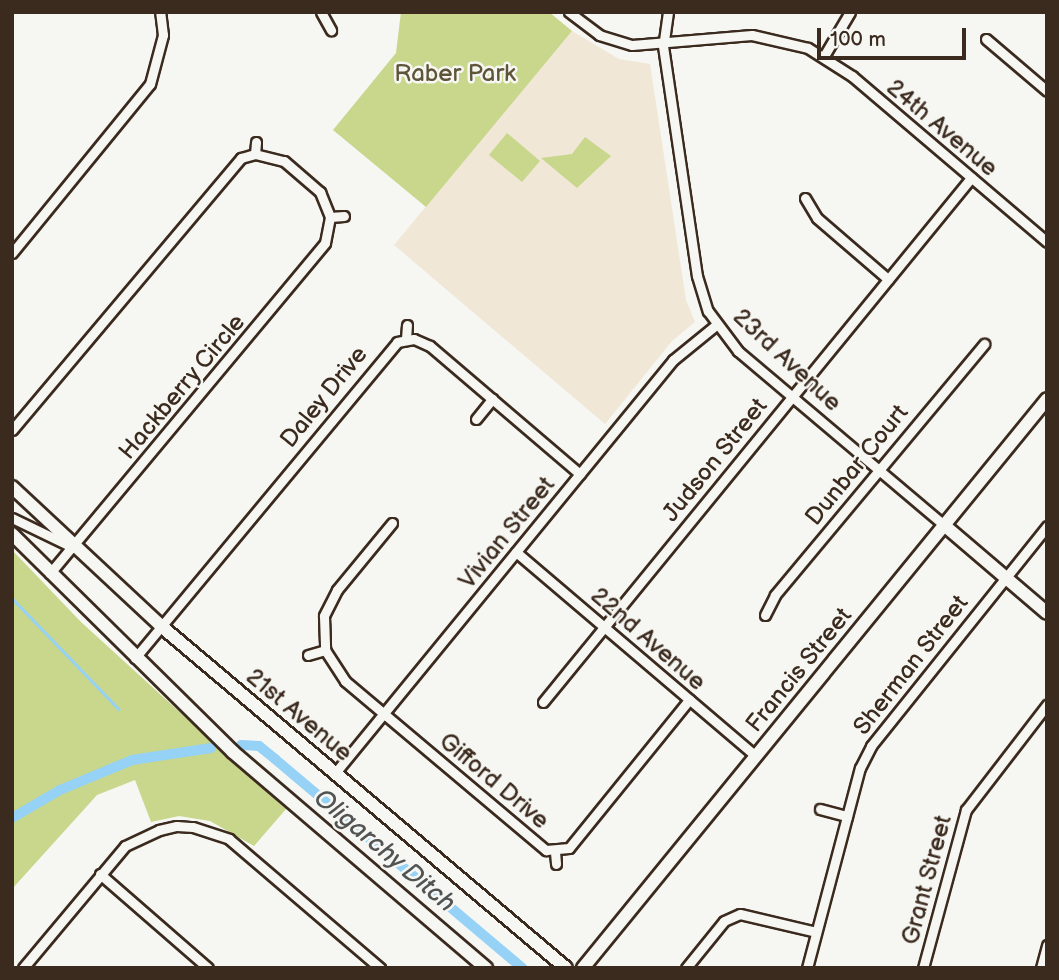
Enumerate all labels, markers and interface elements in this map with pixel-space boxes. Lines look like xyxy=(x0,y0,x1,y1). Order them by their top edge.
scale bar xyxy=(821,14,970,58)
text: 100 m xyxy=(830,27,886,52)
park label: Raber Park xyxy=(394,60,516,88)
street label: 24th Avenue xyxy=(881,73,1003,183)
street label: 23rd Avenue xyxy=(727,303,847,417)
street label: Hackberry Circle xyxy=(112,308,252,466)
street label: Daley Drive xyxy=(274,340,374,454)
street label: Judson Street xyxy=(656,392,774,528)
street label: Dunbar Court xyxy=(800,399,914,531)
street label: Vivian Street xyxy=(453,471,561,595)
street label: 22nd Avenue xyxy=(585,581,711,697)
street label: Sherman Street xyxy=(847,589,975,741)
street label: Francis Street xyxy=(740,602,858,738)
street label: 21st Avenue xyxy=(240,662,358,768)
street label: Gifford Drive xyxy=(433,727,555,835)
water label: Oligarchy Ditch xyxy=(306,782,462,920)
street label: Grant Street xyxy=(896,812,958,948)

